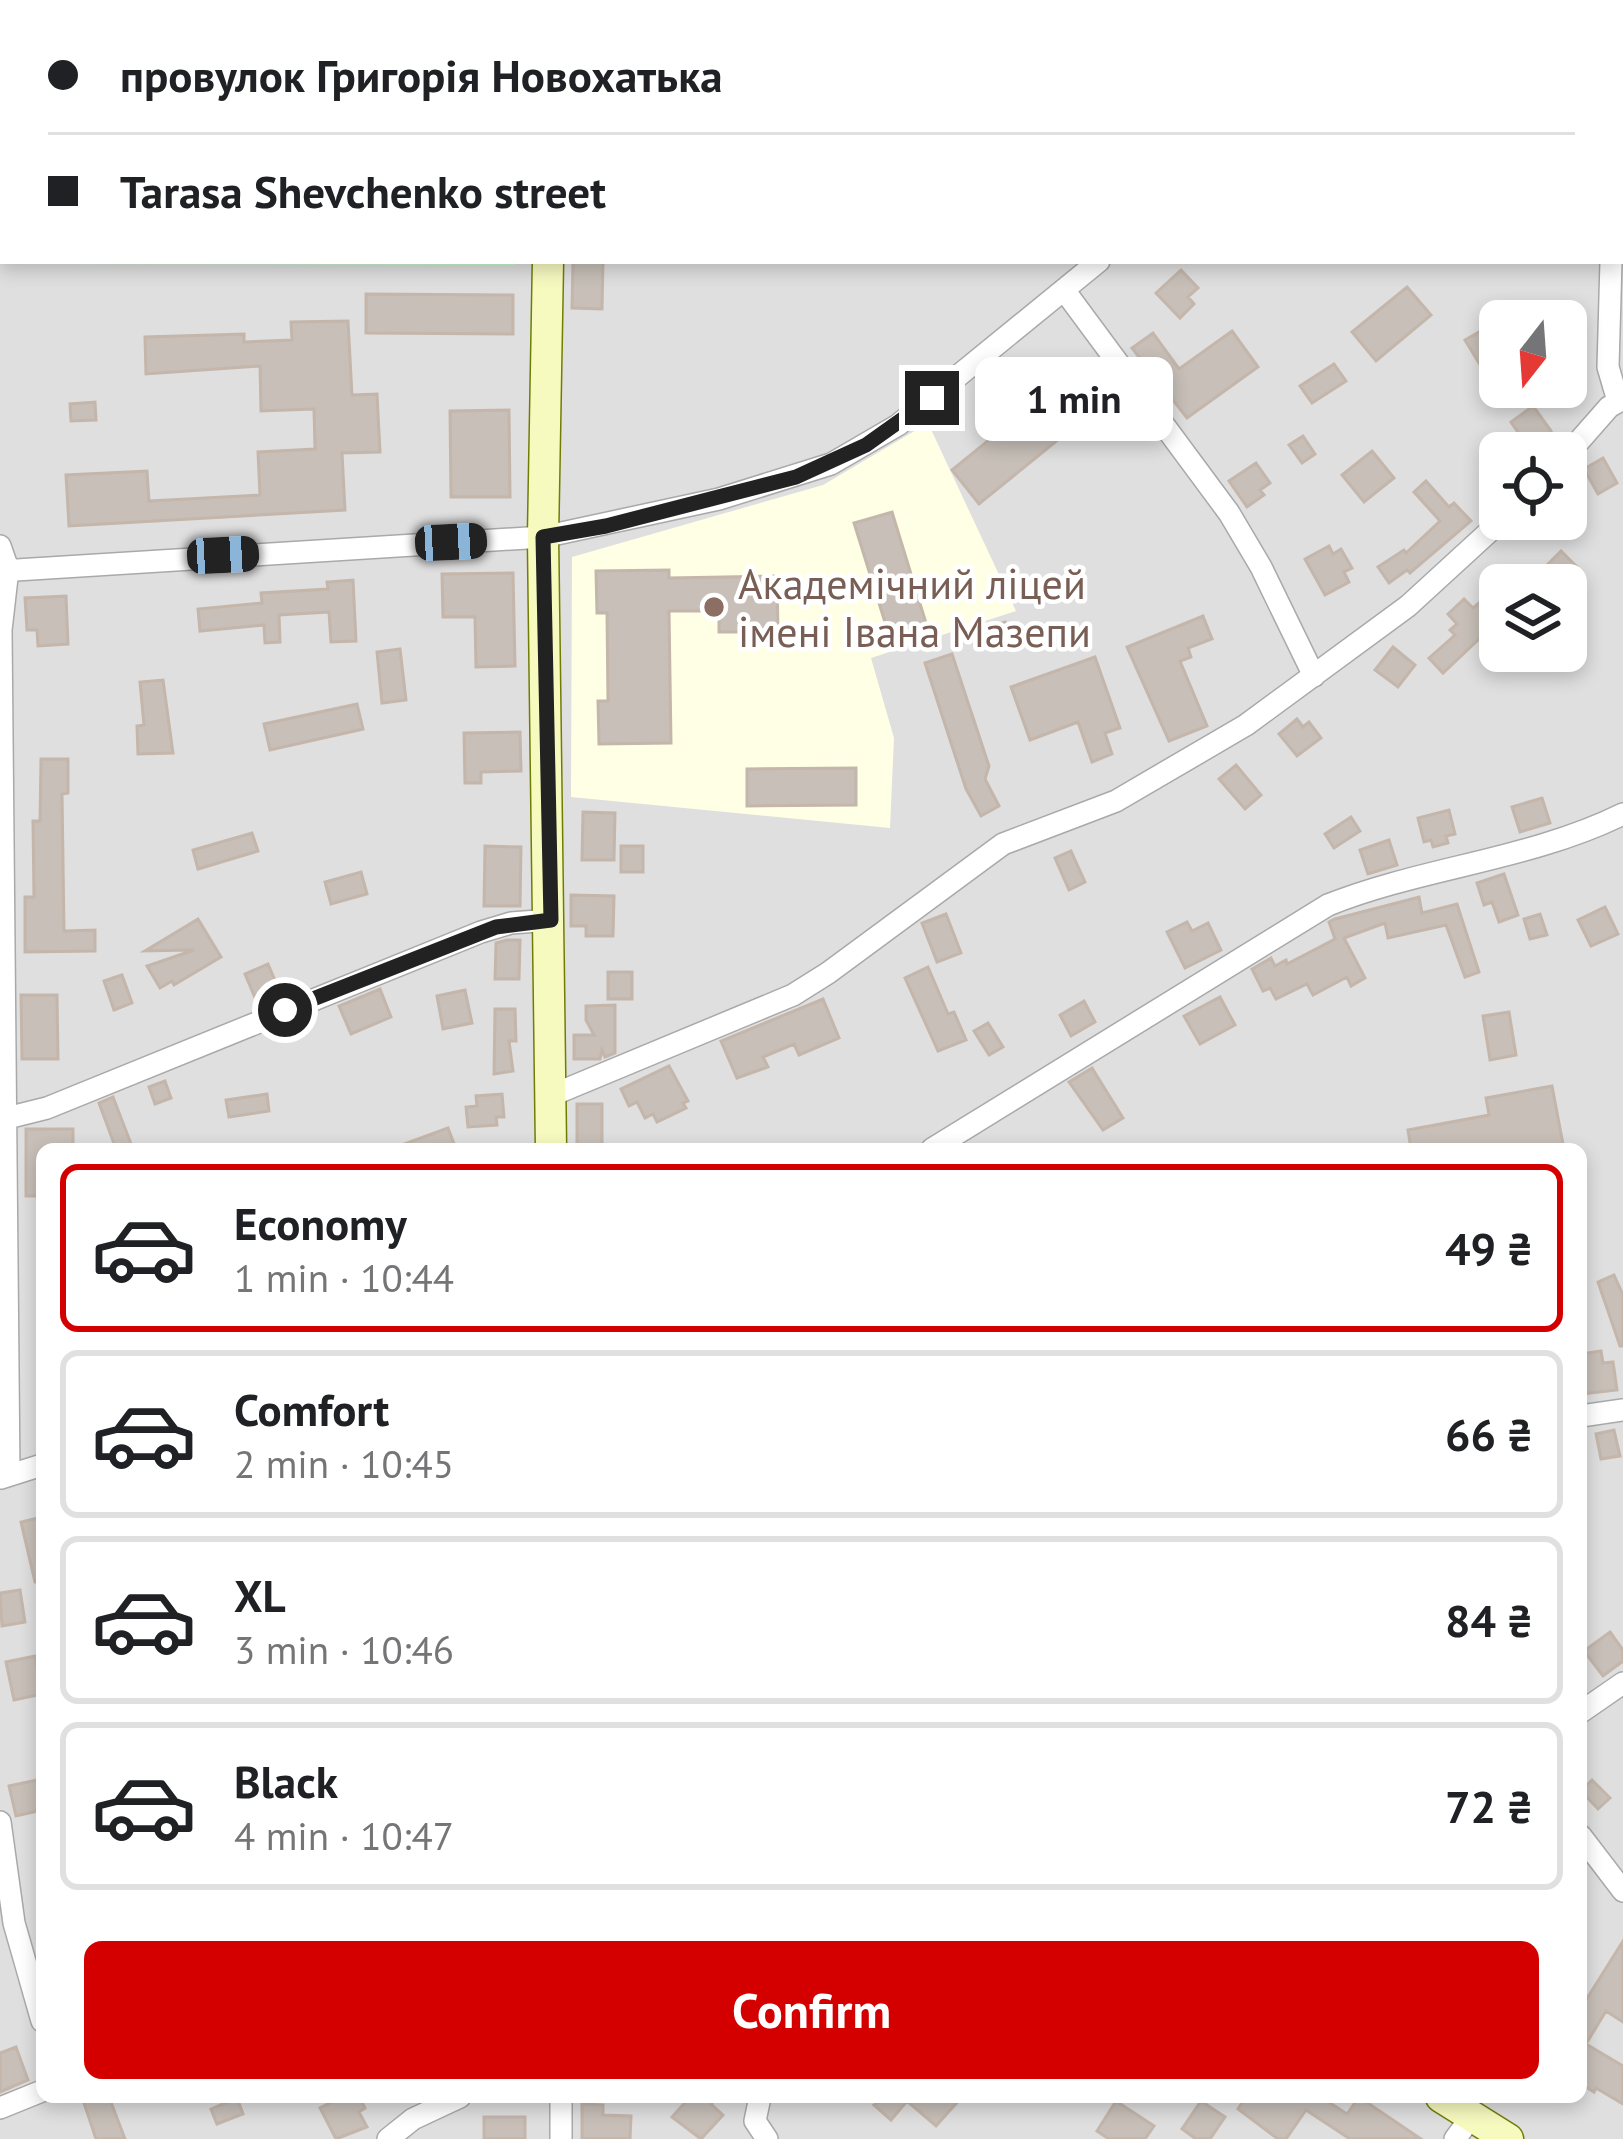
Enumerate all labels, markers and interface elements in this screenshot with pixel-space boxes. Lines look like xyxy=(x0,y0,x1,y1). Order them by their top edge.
text: провулок Григорія Новохатька xyxy=(120,46,722,104)
text: Tarasa Shevchenko street xyxy=(120,162,606,220)
north arrow xyxy=(1479,300,1587,408)
map controls xyxy=(1479,300,1587,672)
callout: 1 min xyxy=(974,356,1172,440)
route end xyxy=(905,371,959,425)
text: 1 min xyxy=(1026,373,1122,424)
button: locate xyxy=(1479,432,1587,540)
car xyxy=(414,522,488,562)
car xyxy=(186,535,260,575)
place label: Академічний ліцей імені Івана Мазепи xyxy=(738,556,1091,659)
button: layers xyxy=(1479,564,1587,672)
marker: Академічний ліцей імені Івана Мазепи xyxy=(701,594,727,620)
route start xyxy=(258,983,312,1037)
icon: car xyxy=(90,1194,198,1302)
text: Economy xyxy=(234,1194,407,1252)
text: 49 ₴ xyxy=(1445,1219,1533,1277)
text: 1 min · 10:44 xyxy=(234,1252,454,1303)
icon: car xyxy=(90,1380,198,1488)
text: Comfort xyxy=(234,1380,389,1438)
text: 66 ₴ xyxy=(1445,1405,1533,1463)
text: 2 min · 10:45 xyxy=(234,1438,454,1489)
icon: car xyxy=(90,1566,198,1674)
text: XL xyxy=(234,1566,286,1624)
text: 84 ₴ xyxy=(1445,1591,1533,1649)
text: 3 min · 10:46 xyxy=(234,1624,454,1675)
icon: car xyxy=(90,1752,198,1860)
text: Black xyxy=(234,1752,338,1810)
text: 72 ₴ xyxy=(1445,1777,1533,1835)
text: 4 min · 10:47 xyxy=(234,1810,454,1861)
button: Confirm xyxy=(84,1941,1539,2079)

